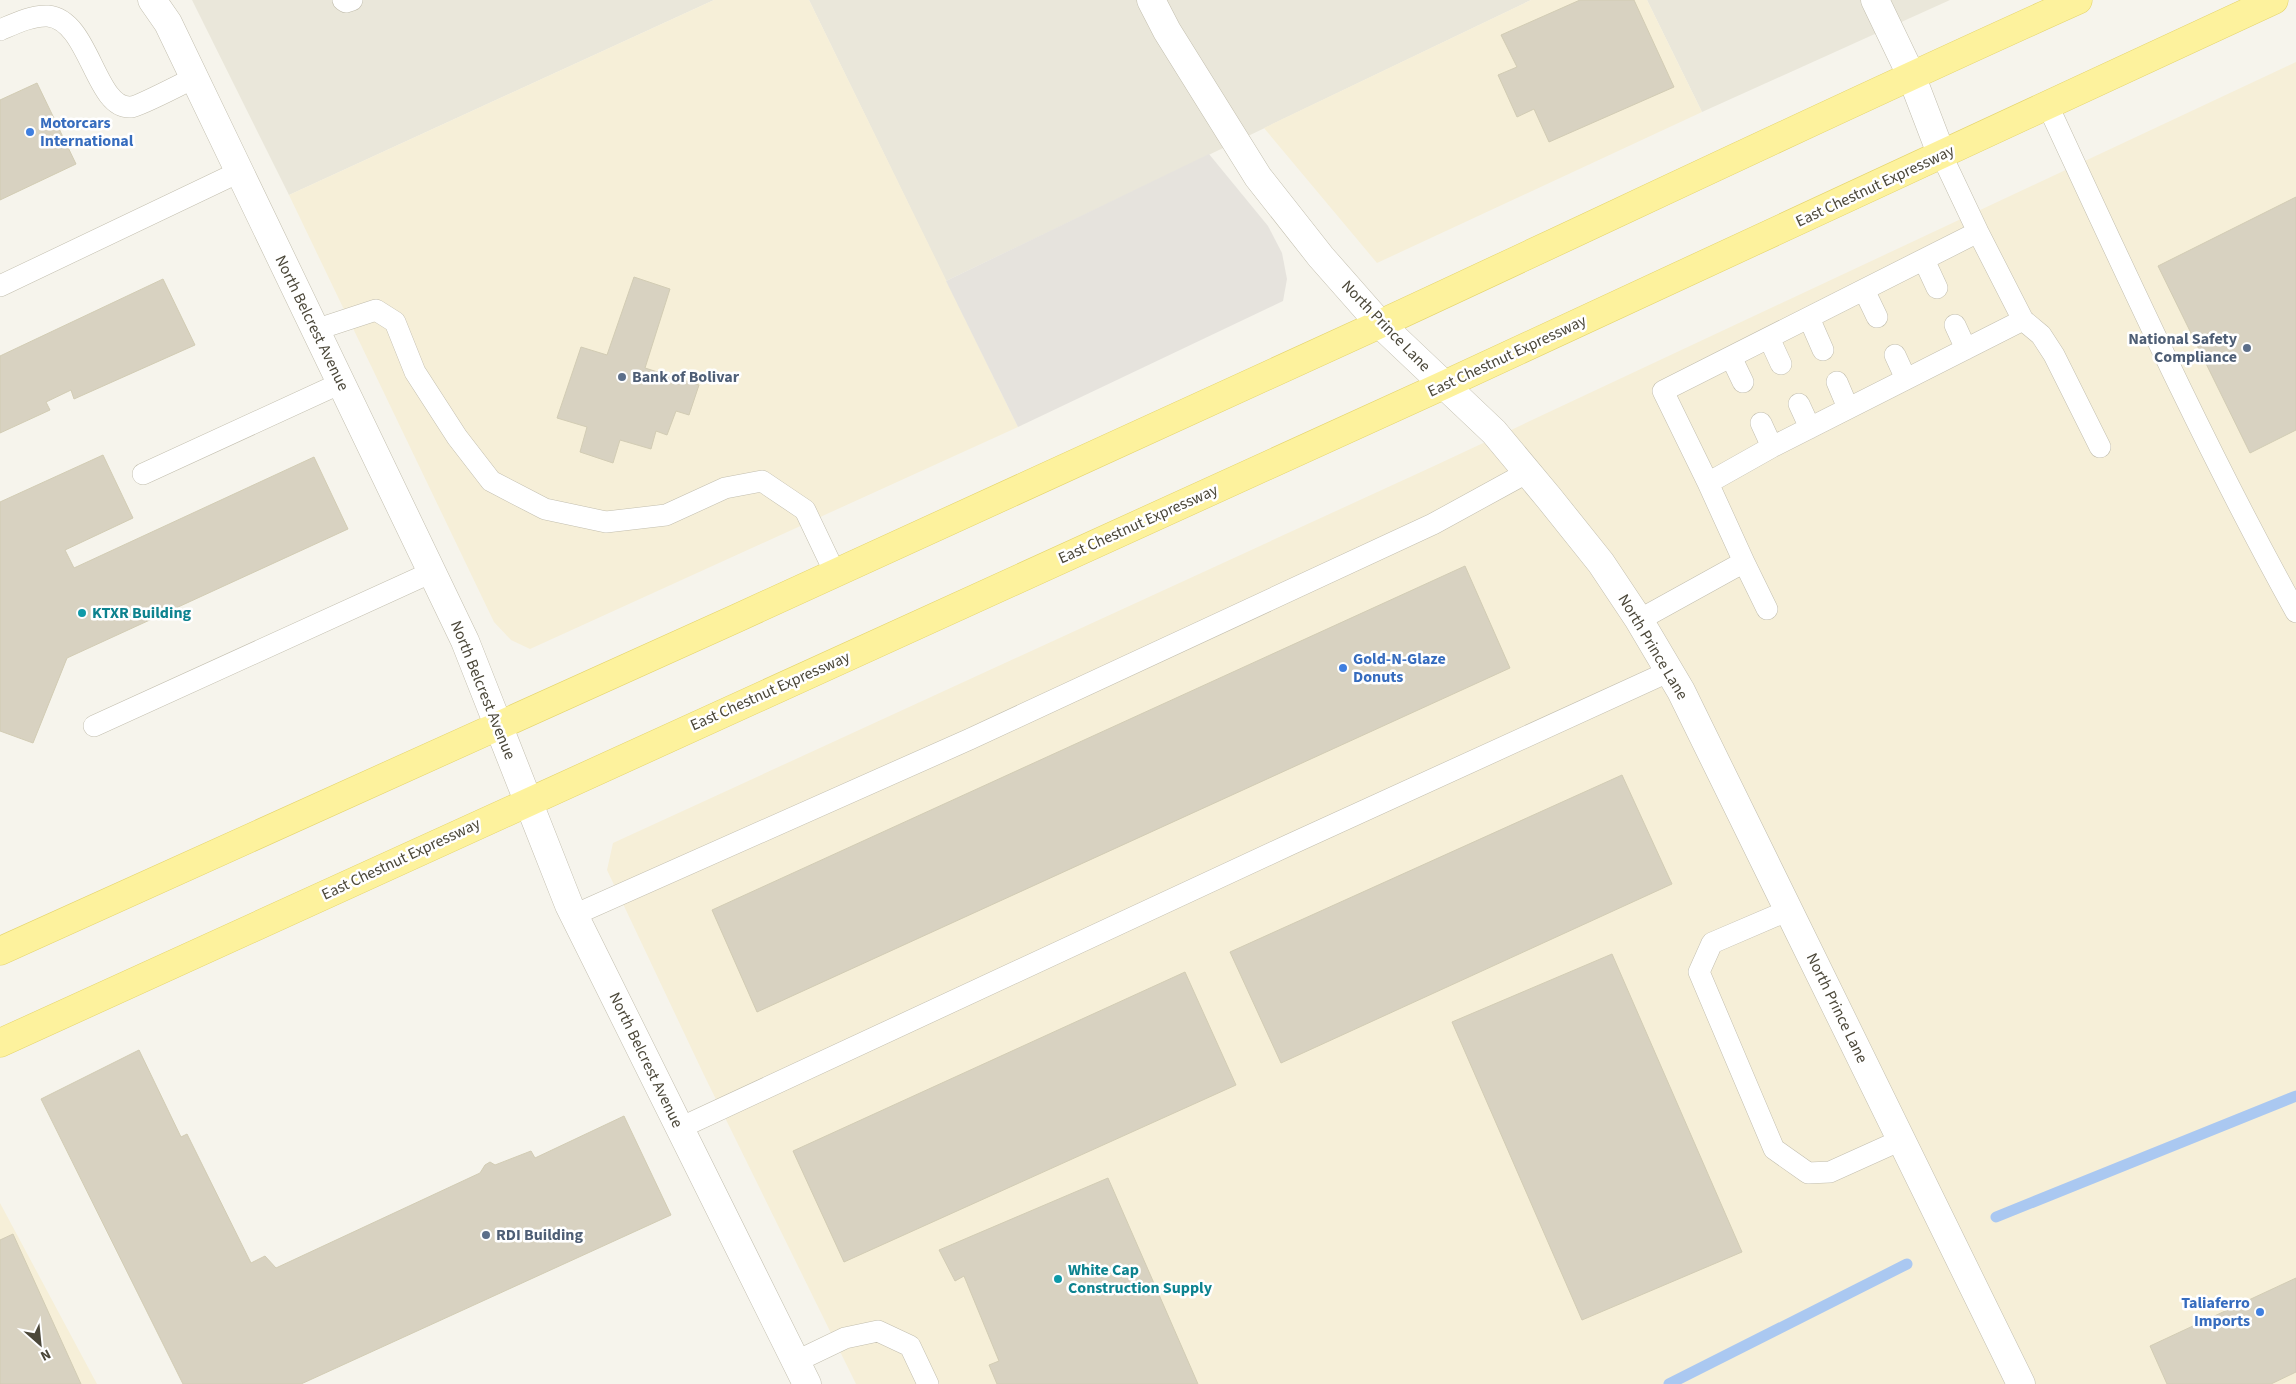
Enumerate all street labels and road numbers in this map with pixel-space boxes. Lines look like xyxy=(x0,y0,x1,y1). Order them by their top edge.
street label: East Chestnut Expressway xyxy=(1792,139,1958,232)
street label: North Belcrest Avenue xyxy=(270,252,354,394)
street label: North Prince Lane xyxy=(1336,275,1436,377)
street label: East Chestnut Expressway xyxy=(1424,309,1590,402)
street label: East Chestnut Expressway xyxy=(1055,479,1222,569)
street label: North Prince Lane xyxy=(1613,590,1693,704)
street label: North Belcrest Avenue xyxy=(445,617,521,763)
street label: East Chestnut Expressway xyxy=(687,646,854,736)
street label: East Chestnut Expressway xyxy=(318,812,484,905)
street label: North Prince Lane xyxy=(1801,949,1873,1067)
street label: North Belcrest Avenue xyxy=(604,989,688,1131)

